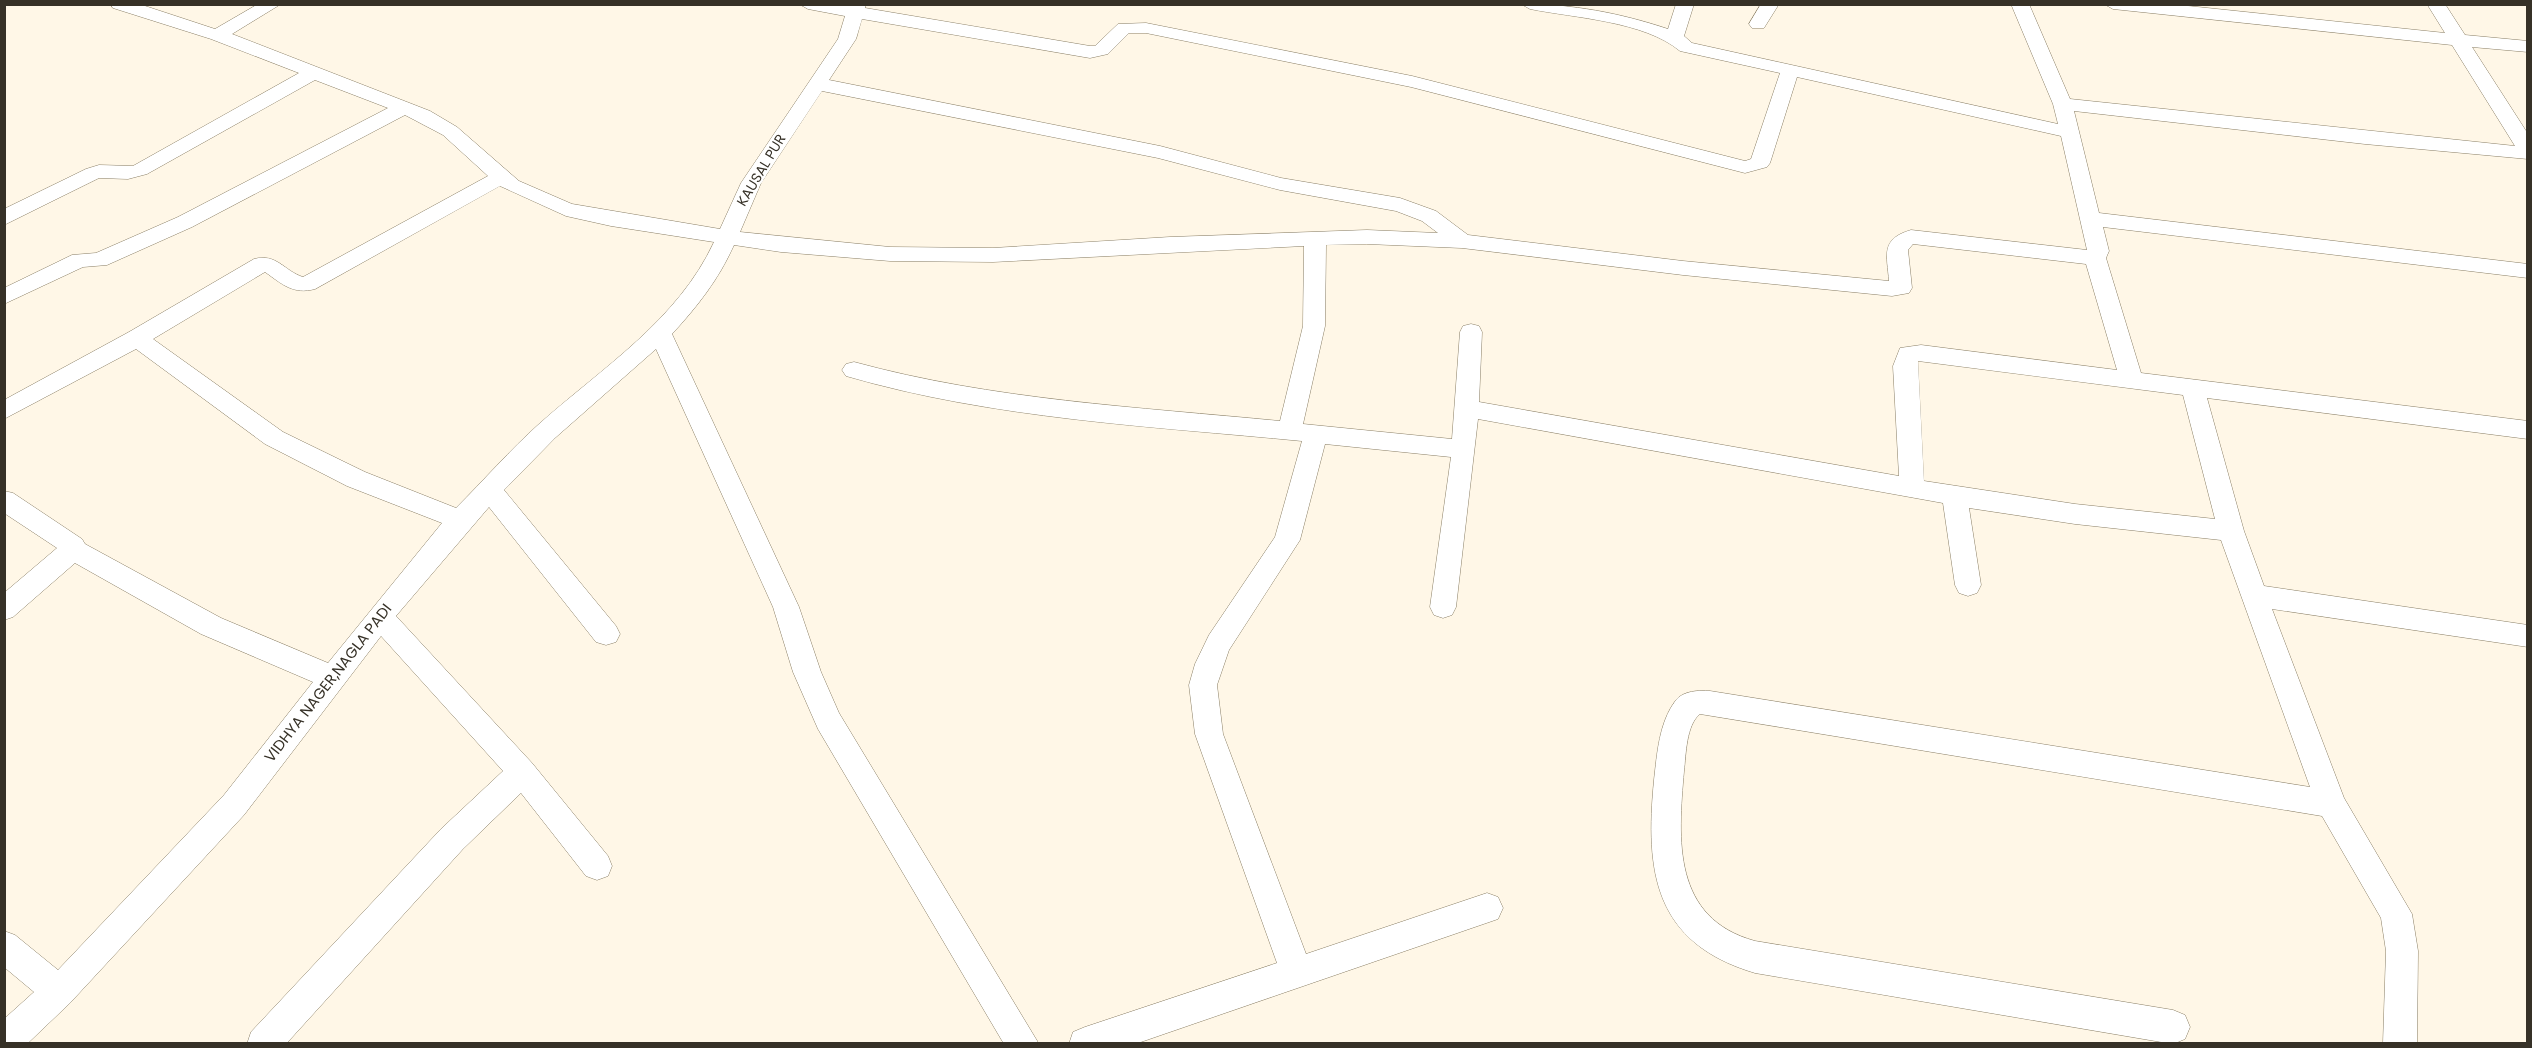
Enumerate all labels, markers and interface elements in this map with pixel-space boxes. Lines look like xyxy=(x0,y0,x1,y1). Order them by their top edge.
street label: KAUSAL PUR xyxy=(732,130,790,210)
street label: VIDHYA NAGER,NAGLA PADI xyxy=(259,599,396,766)

